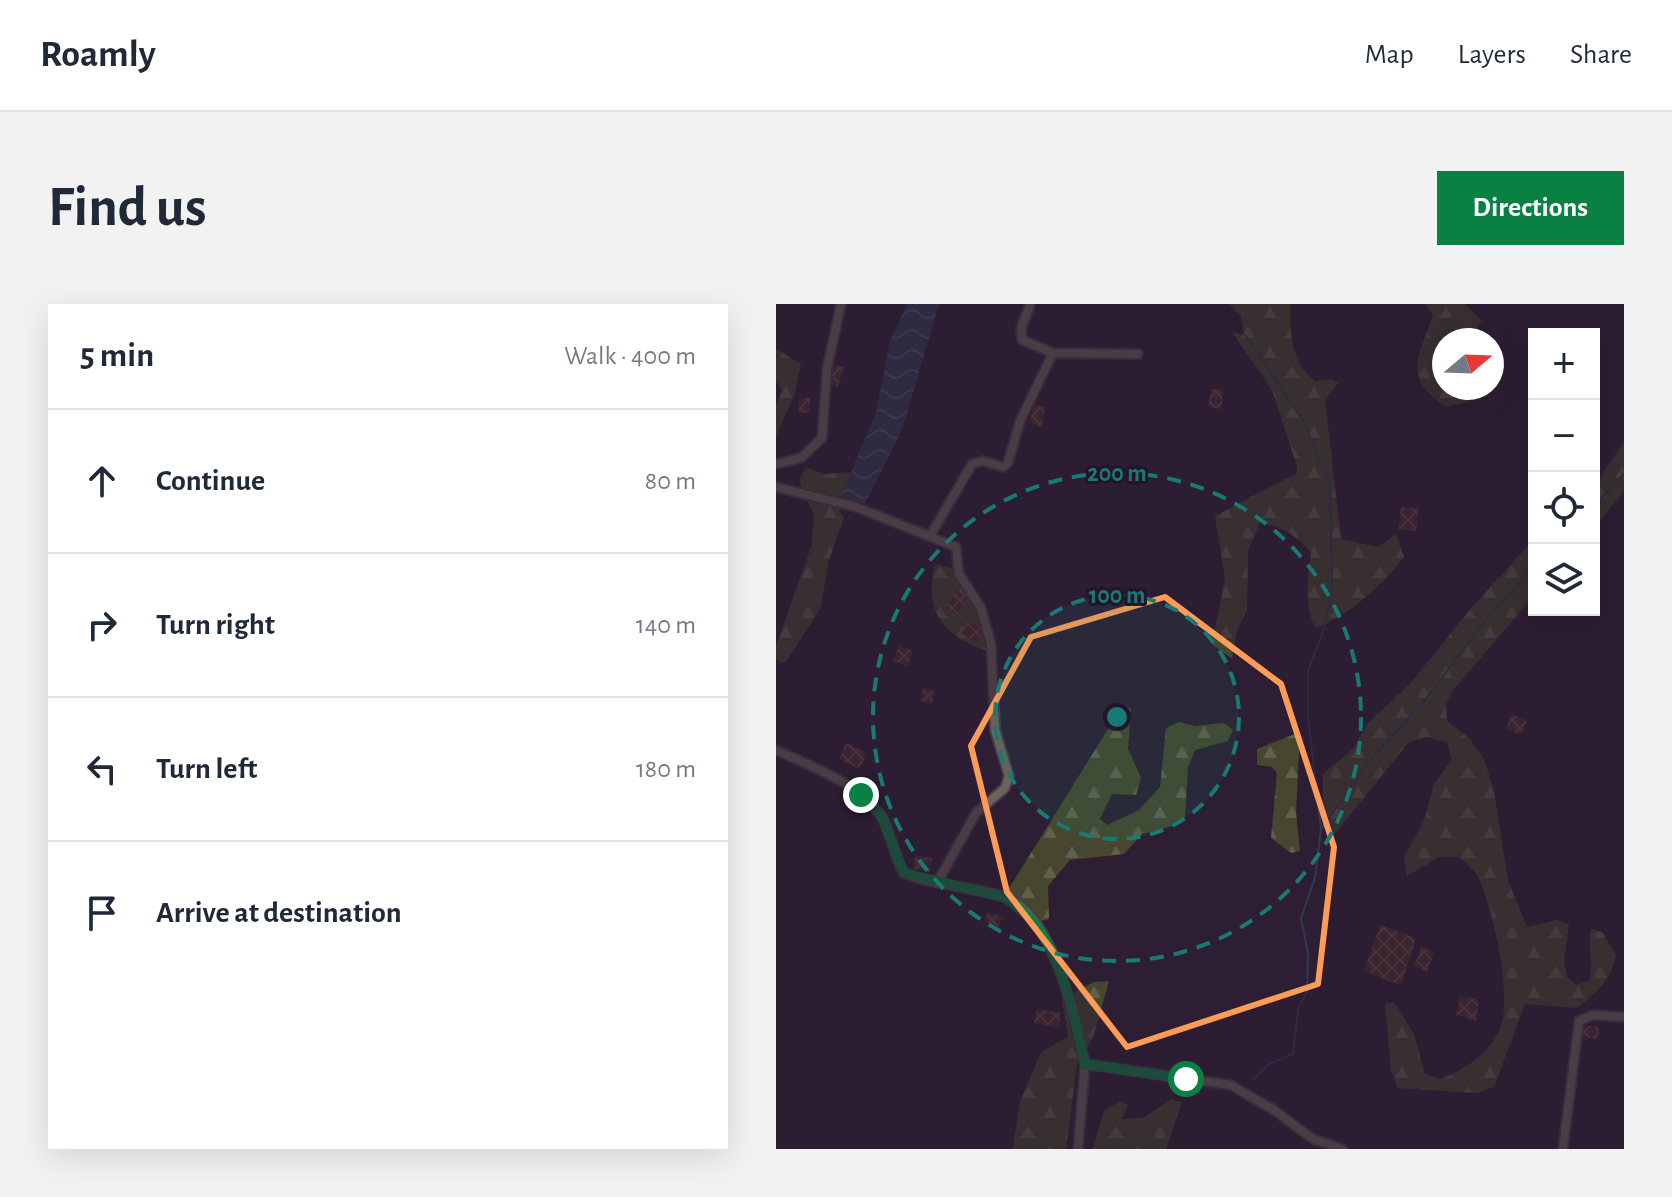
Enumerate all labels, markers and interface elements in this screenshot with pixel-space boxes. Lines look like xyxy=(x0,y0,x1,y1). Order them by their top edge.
text: Roamly xyxy=(40,36,156,74)
text: Map xyxy=(1365,41,1414,69)
text: Layers xyxy=(1458,41,1526,69)
text: Share xyxy=(1570,41,1632,69)
button: Directions xyxy=(1437,171,1624,245)
text: Find us xyxy=(48,180,206,236)
north arrow xyxy=(1432,328,1504,400)
map controls xyxy=(1528,328,1600,616)
button: + xyxy=(1528,328,1600,400)
text: 5 min xyxy=(80,339,154,373)
text: Walk · 400 m xyxy=(564,343,696,369)
button: − xyxy=(1528,400,1600,472)
icon: ahead xyxy=(80,459,124,503)
text: 200 m xyxy=(1087,462,1147,486)
text: Continue xyxy=(156,466,265,496)
text: 80 m xyxy=(645,468,696,494)
button: locate xyxy=(1528,472,1600,544)
button: layers xyxy=(1528,544,1600,616)
text: 100 m xyxy=(1089,584,1145,608)
icon: right xyxy=(80,603,124,647)
text: Turn right xyxy=(156,610,275,640)
text: 140 m xyxy=(636,612,696,638)
centre of rings xyxy=(1103,703,1131,731)
icon: left xyxy=(80,747,124,791)
text: Turn left xyxy=(156,754,257,784)
text: 180 m xyxy=(636,756,696,782)
route end xyxy=(843,777,879,813)
icon: arrive xyxy=(80,891,124,935)
text: Arrive at destination xyxy=(156,898,402,928)
route start xyxy=(1168,1061,1204,1097)

